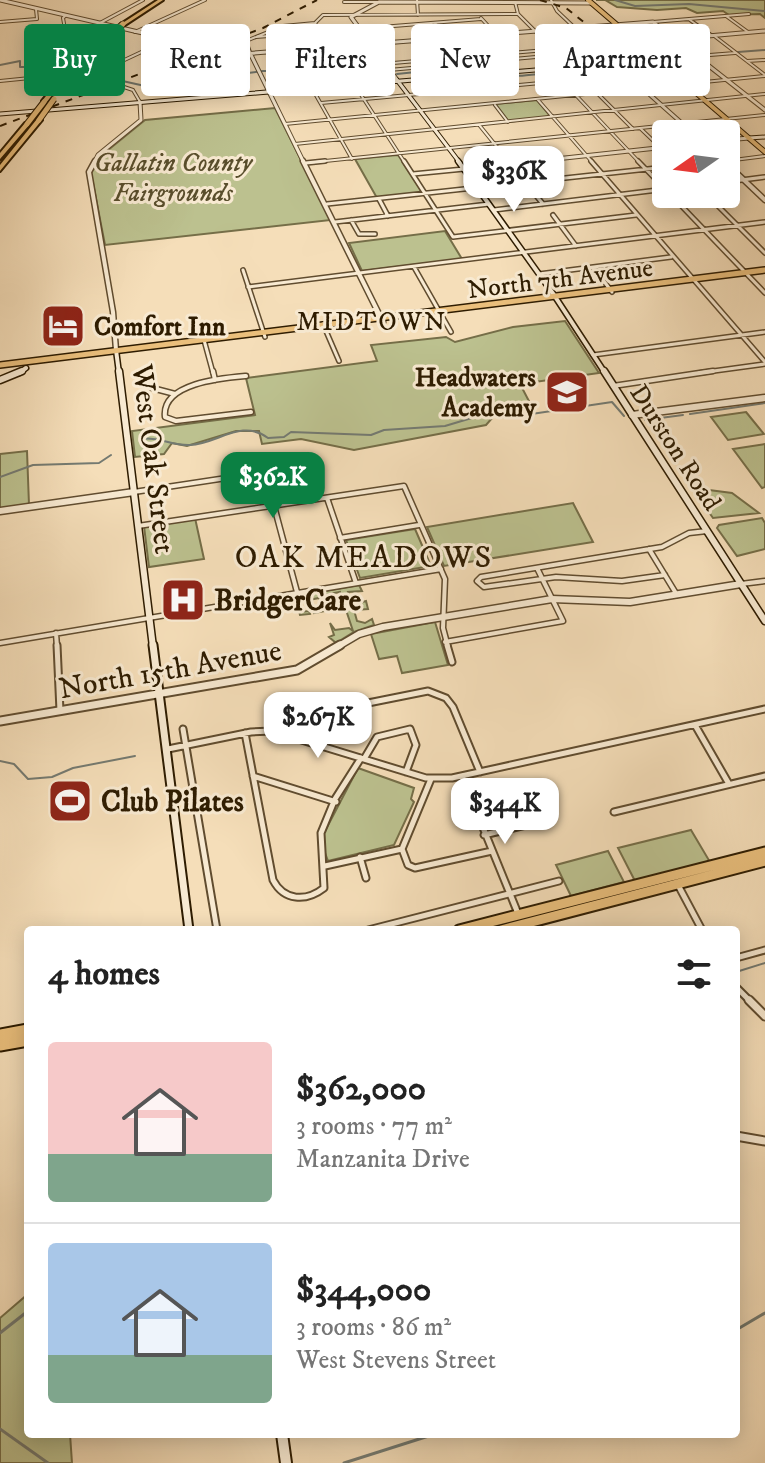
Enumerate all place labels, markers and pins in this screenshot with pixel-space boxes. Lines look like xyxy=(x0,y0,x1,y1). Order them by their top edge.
pin: $336K xyxy=(458,146,570,214)
hotel icon: Comfort Inn xyxy=(39,302,87,350)
place label: Comfort Inn xyxy=(94,311,226,344)
place label: Headwaters Academy xyxy=(415,362,537,425)
school or university icon: Headwaters Academy xyxy=(543,368,591,416)
pin: $362K xyxy=(217,452,329,520)
hospital icon: BridgerCare xyxy=(159,576,207,624)
place label: BridgerCare xyxy=(214,583,362,620)
pin: $267K xyxy=(262,692,374,760)
sports icon: Club Pilates xyxy=(46,777,94,825)
pin: $344K xyxy=(449,778,561,846)
place label: Club Pilates xyxy=(101,784,244,821)

